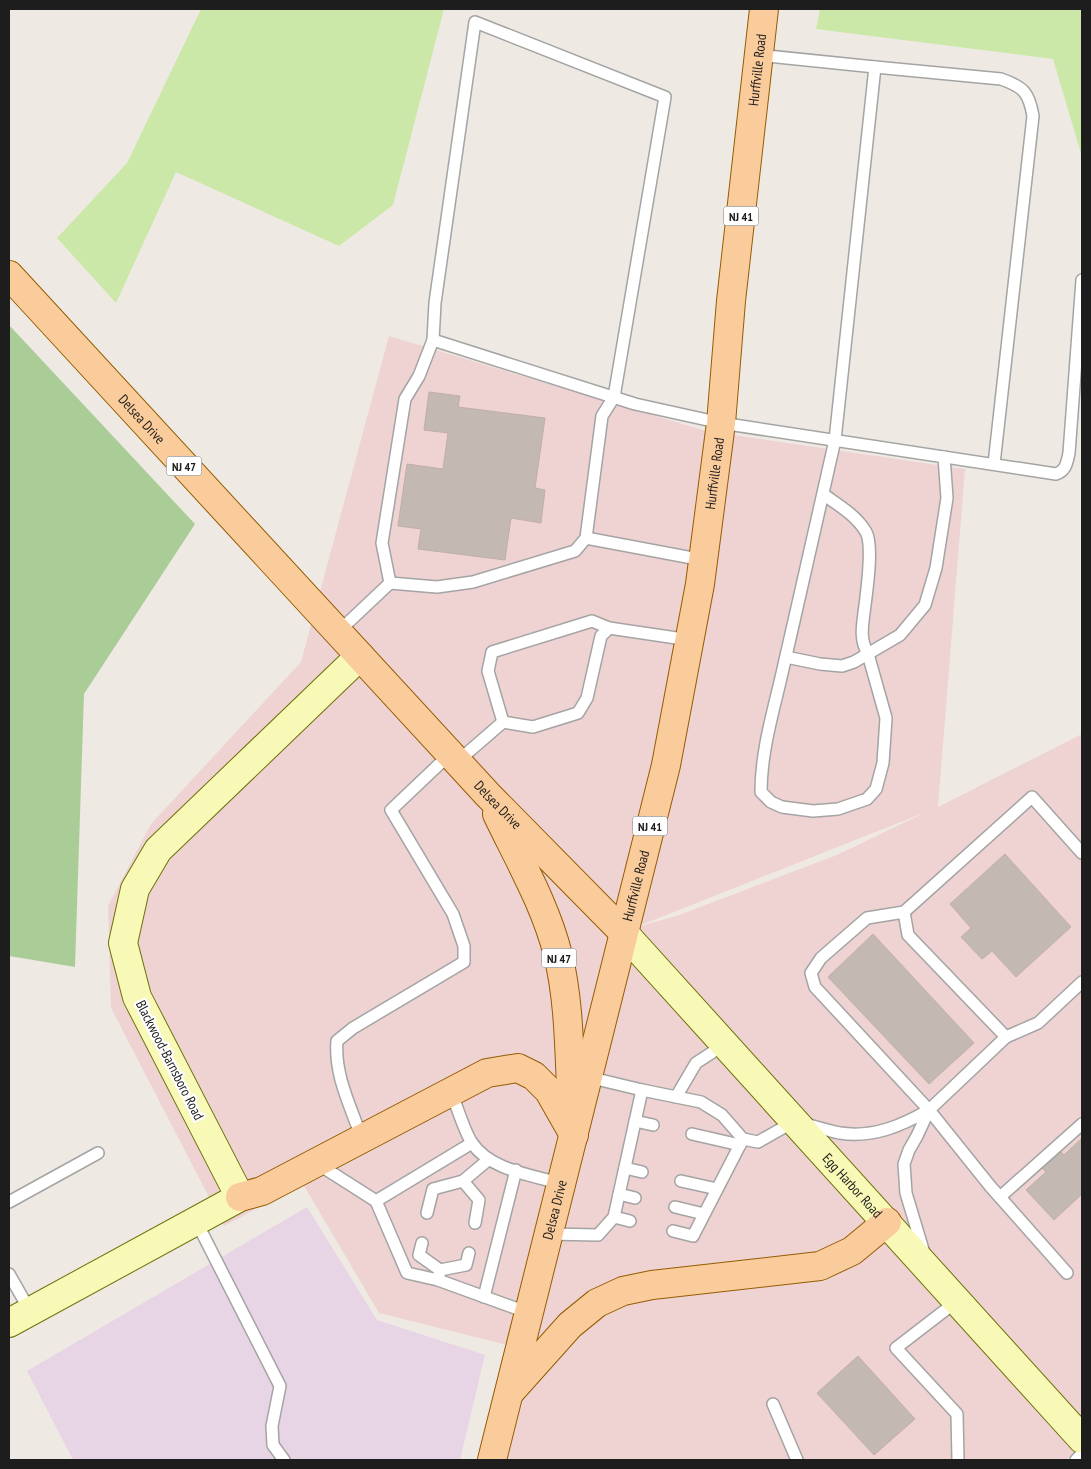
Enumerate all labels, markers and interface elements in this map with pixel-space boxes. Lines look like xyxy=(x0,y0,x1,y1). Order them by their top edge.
street label: Hurffville Road xyxy=(744,33,770,107)
road number: NJ 41 xyxy=(724,207,758,226)
street label: Delsea Drive xyxy=(115,391,169,448)
street label: Hurffville Road xyxy=(701,437,728,511)
road number: NJ 47 xyxy=(166,456,202,476)
street label: Delsea Drive xyxy=(470,777,526,833)
road number: NJ 41 xyxy=(632,816,668,836)
street label: Hurffville Road xyxy=(618,848,653,923)
road number: NJ 47 xyxy=(542,948,576,968)
street label: Blackwood-Barnsboro Road xyxy=(132,997,208,1123)
street label: Egg Harbor Road xyxy=(819,1149,886,1222)
street label: Delsea Drive xyxy=(539,1178,571,1242)

